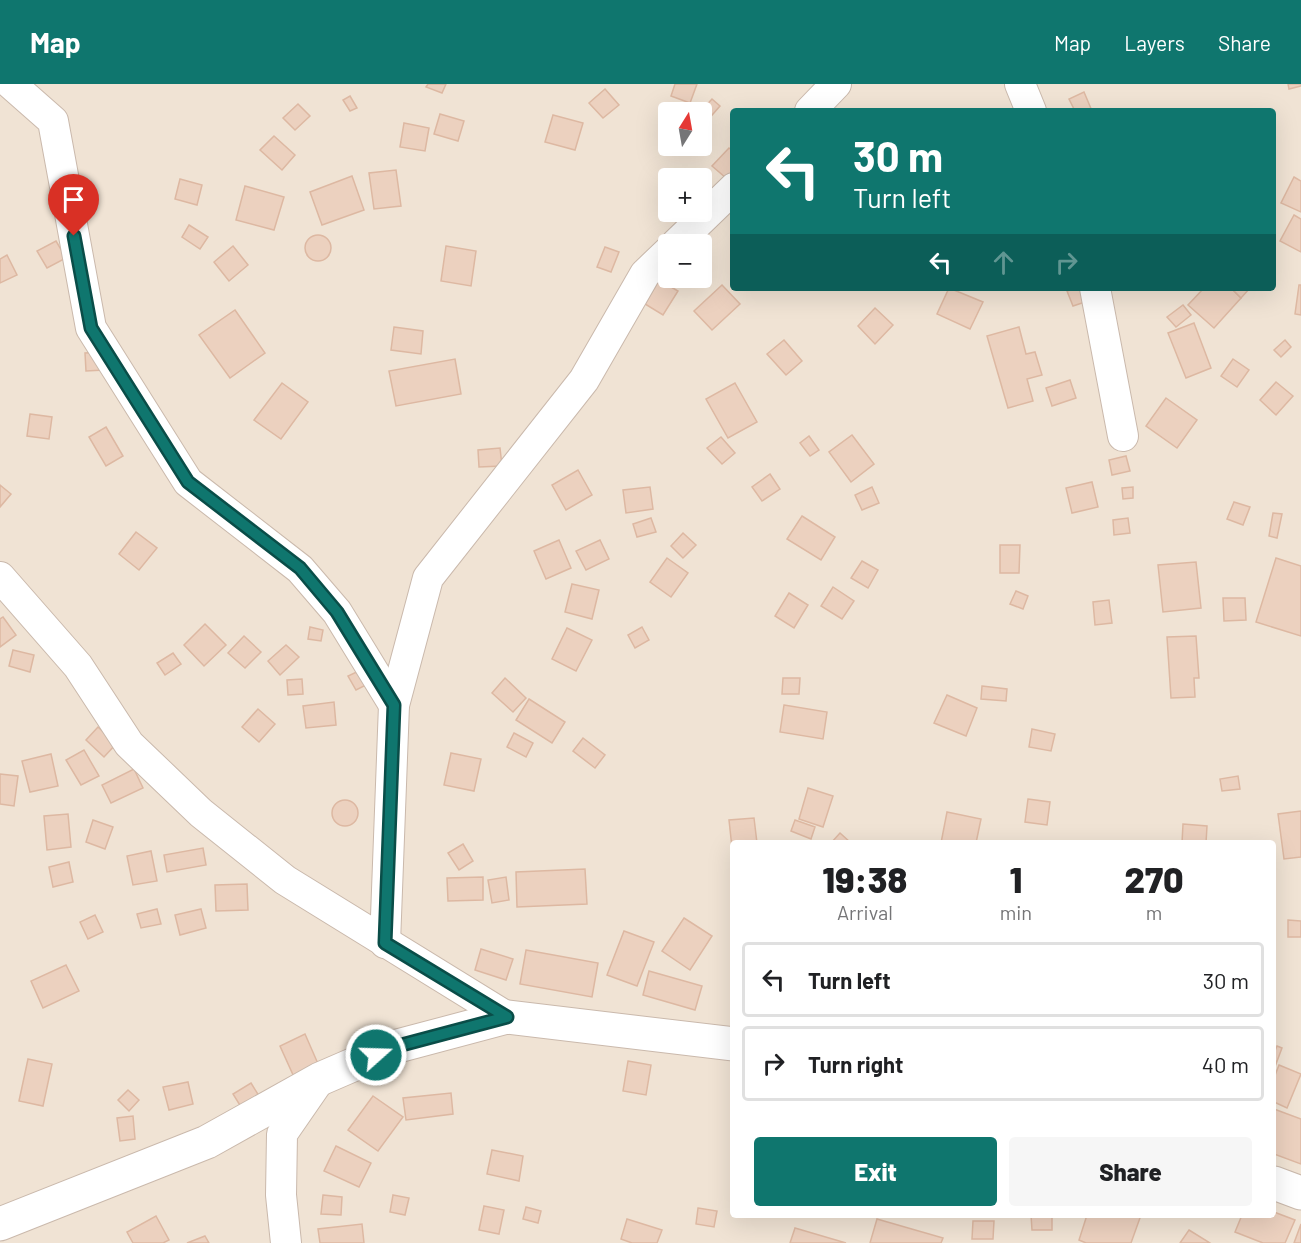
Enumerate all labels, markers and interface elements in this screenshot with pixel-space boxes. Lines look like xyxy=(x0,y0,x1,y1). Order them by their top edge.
text: Map xyxy=(30,25,81,59)
text: Map xyxy=(1054,30,1091,55)
text: Layers xyxy=(1124,30,1185,55)
text: Share xyxy=(1218,30,1271,55)
north arrow xyxy=(658,102,712,156)
map controls xyxy=(658,102,712,288)
text: 30 m xyxy=(853,130,943,180)
icon: left xyxy=(754,132,832,210)
button: + xyxy=(658,168,712,222)
pin xyxy=(48,174,99,236)
text: Turn left xyxy=(853,181,951,213)
icon: arrive xyxy=(57,183,90,216)
button: − xyxy=(658,234,712,288)
icon: left xyxy=(924,246,957,279)
icon: ahead xyxy=(987,246,1020,279)
icon: right xyxy=(1050,246,1083,279)
text: 19:38 xyxy=(822,857,907,900)
text: 1 xyxy=(1009,857,1022,900)
text: 270 xyxy=(1124,857,1184,900)
text: Arrival xyxy=(837,900,893,924)
text: min xyxy=(1000,900,1032,924)
text: m xyxy=(1146,900,1162,924)
icon: left xyxy=(757,963,790,996)
text: Turn left xyxy=(808,967,891,993)
text: 30 m xyxy=(1203,967,1249,993)
position arrow xyxy=(344,1023,408,1087)
icon: right xyxy=(757,1047,790,1080)
text: Turn right xyxy=(808,1051,903,1077)
text: 40 m xyxy=(1202,1051,1249,1077)
button: Exit xyxy=(754,1137,997,1206)
button: Share xyxy=(1009,1137,1252,1206)

